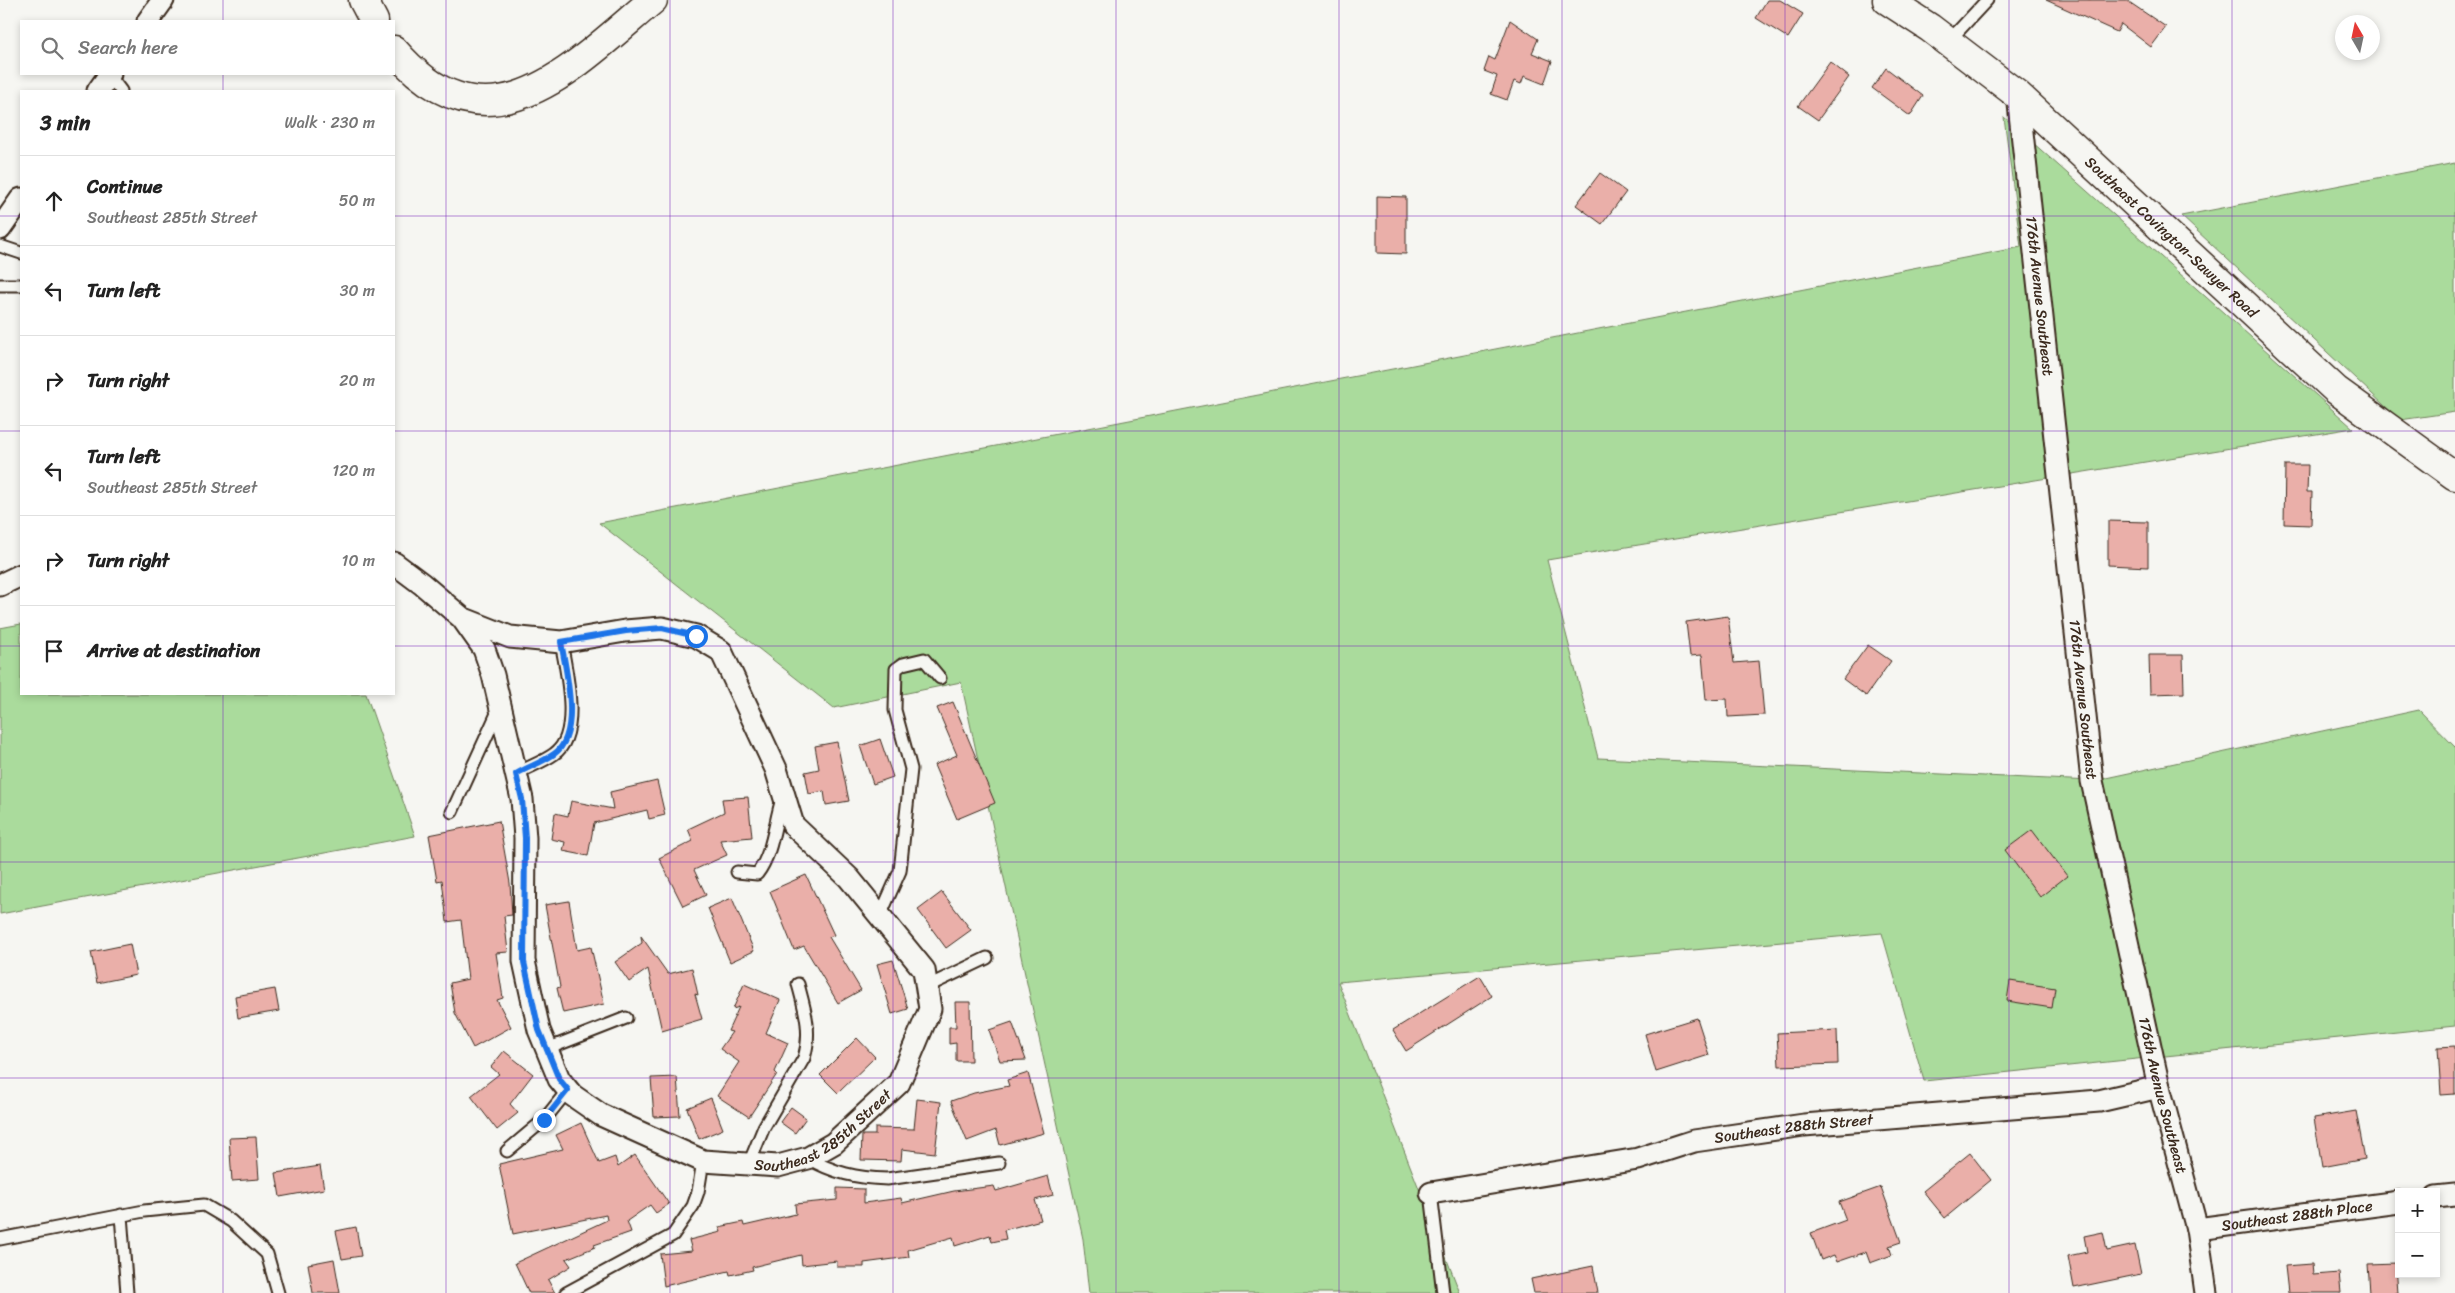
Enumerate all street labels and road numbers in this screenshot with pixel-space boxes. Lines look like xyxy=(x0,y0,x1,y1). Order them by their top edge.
street label: Southeast Covington-Sawyer Road xyxy=(2079,150,2265,325)
street label: 176th Avenue Southeast xyxy=(2018,215,2061,378)
street label: 176th Avenue Southeast xyxy=(2062,618,2105,781)
street label: 176th Avenue Southeast xyxy=(2131,1014,2195,1177)
street label: Southeast 285th Street xyxy=(753,1082,899,1179)
street label: Southeast 288th Street xyxy=(1712,1106,1875,1151)
street label: Southeast 288th Place xyxy=(2220,1193,2375,1239)

